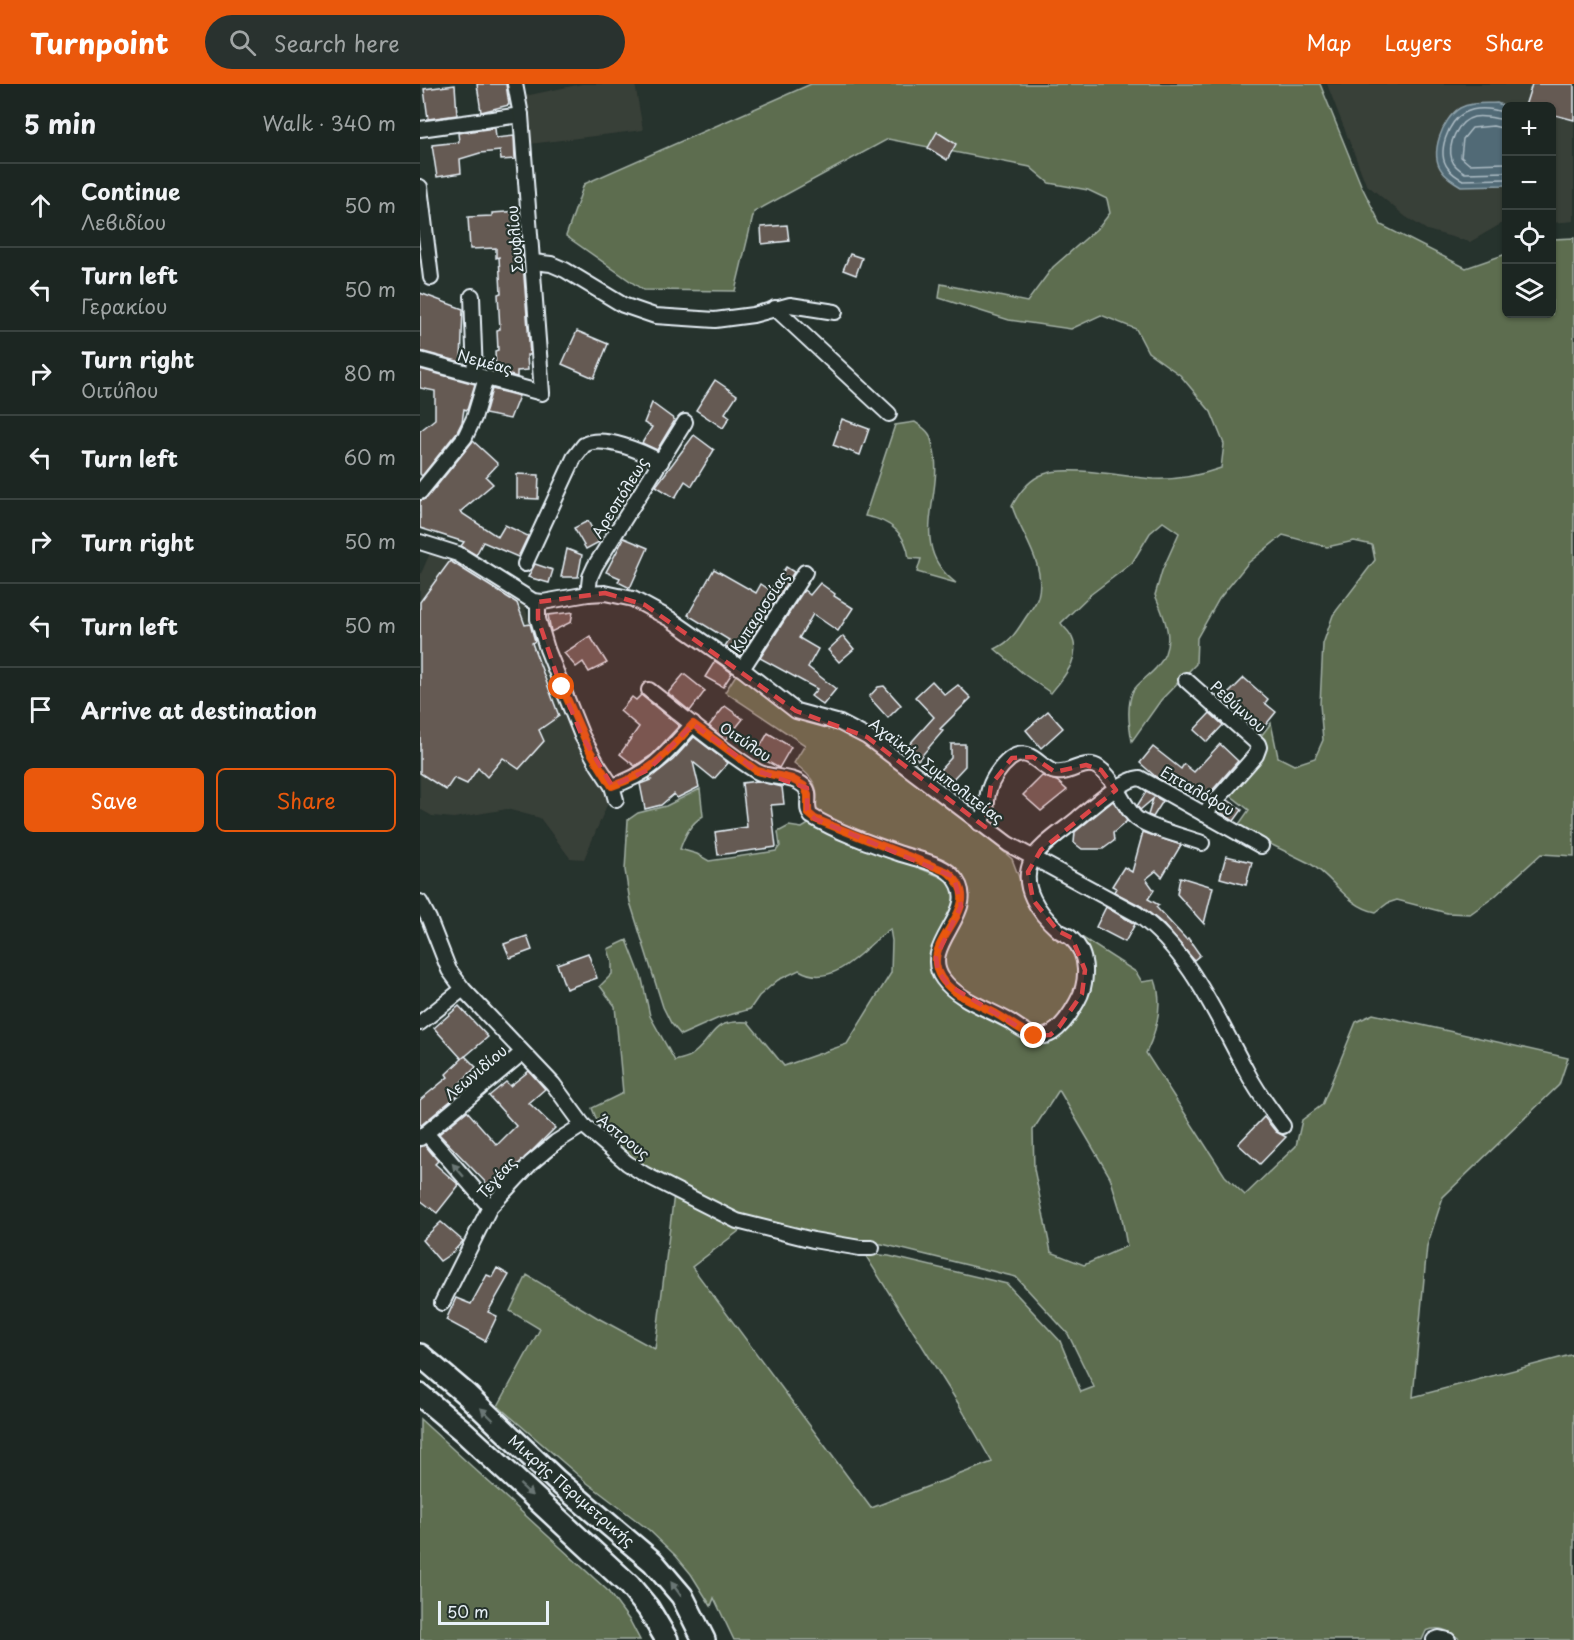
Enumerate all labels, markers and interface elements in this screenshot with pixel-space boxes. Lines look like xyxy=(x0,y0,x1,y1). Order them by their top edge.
search box xyxy=(205,15,625,69)
text: Turnpoint xyxy=(30,21,169,64)
icon: search xyxy=(226,26,259,59)
text: Search here xyxy=(274,26,400,59)
text: Map xyxy=(1307,26,1351,58)
text: Layers xyxy=(1384,26,1452,58)
text: Share xyxy=(1485,26,1544,58)
map controls xyxy=(1502,102,1556,318)
button: + xyxy=(1502,102,1556,156)
text: 5 min xyxy=(24,104,96,143)
text: Walk · 340 m xyxy=(263,108,396,138)
button: − xyxy=(1502,156,1556,210)
text: Continue xyxy=(81,174,180,207)
icon: ahead xyxy=(24,189,57,222)
text: 50 m xyxy=(344,190,396,220)
street label: Σουφλίου xyxy=(500,204,528,274)
text: Λεβιδίου xyxy=(81,207,166,237)
button: locate xyxy=(1502,210,1556,264)
text: Turn left xyxy=(81,258,178,291)
button: layers xyxy=(1502,264,1556,318)
icon: left xyxy=(24,273,57,306)
text: 50 m xyxy=(344,274,396,304)
text: Γερακίου xyxy=(81,291,167,321)
text: Turn right xyxy=(81,342,194,375)
street label: Νεμέας xyxy=(455,343,515,379)
icon: right xyxy=(24,357,57,390)
text: 80 m xyxy=(344,358,396,388)
text: Οιτύλου xyxy=(81,375,159,405)
icon: left xyxy=(24,441,57,474)
text: Turn left xyxy=(81,441,178,474)
text: 60 m xyxy=(344,442,396,472)
street label: Αρεοπόλεως xyxy=(585,452,653,542)
icon: right xyxy=(24,525,57,558)
text: Turn right xyxy=(81,525,194,558)
text: 50 m xyxy=(344,526,396,556)
street label: Κυπαρισσίας xyxy=(724,566,794,656)
icon: left xyxy=(24,609,57,642)
text: Turn left xyxy=(81,609,178,642)
text: 50 m xyxy=(344,610,396,640)
route start xyxy=(548,673,574,699)
street label: Ρεθύμνου xyxy=(1206,675,1272,737)
icon: arrive xyxy=(24,693,57,726)
text: Arrive at destination xyxy=(81,693,317,726)
street label: Αχαϊκής Συμπολιτείας xyxy=(865,712,1009,829)
street label: Οιτύλου xyxy=(715,715,777,767)
street label: Επταλόφου xyxy=(1157,759,1239,821)
button: Save xyxy=(24,768,204,832)
button: Share xyxy=(216,768,396,832)
route end xyxy=(1020,1022,1046,1048)
street label: Λεωνιδίου xyxy=(439,1039,511,1105)
street label: Άστρους xyxy=(593,1108,656,1165)
street label: Τεγέας xyxy=(471,1151,521,1203)
one-way arrow xyxy=(452,1163,465,1178)
one-way arrow xyxy=(480,1408,495,1421)
street label: Μικρής Περιμετρικής xyxy=(504,1428,641,1552)
one-way arrow xyxy=(518,1483,533,1497)
one-way arrow xyxy=(670,1581,682,1597)
scale bar xyxy=(438,1598,549,1626)
text: 50 m xyxy=(447,1599,488,1623)

